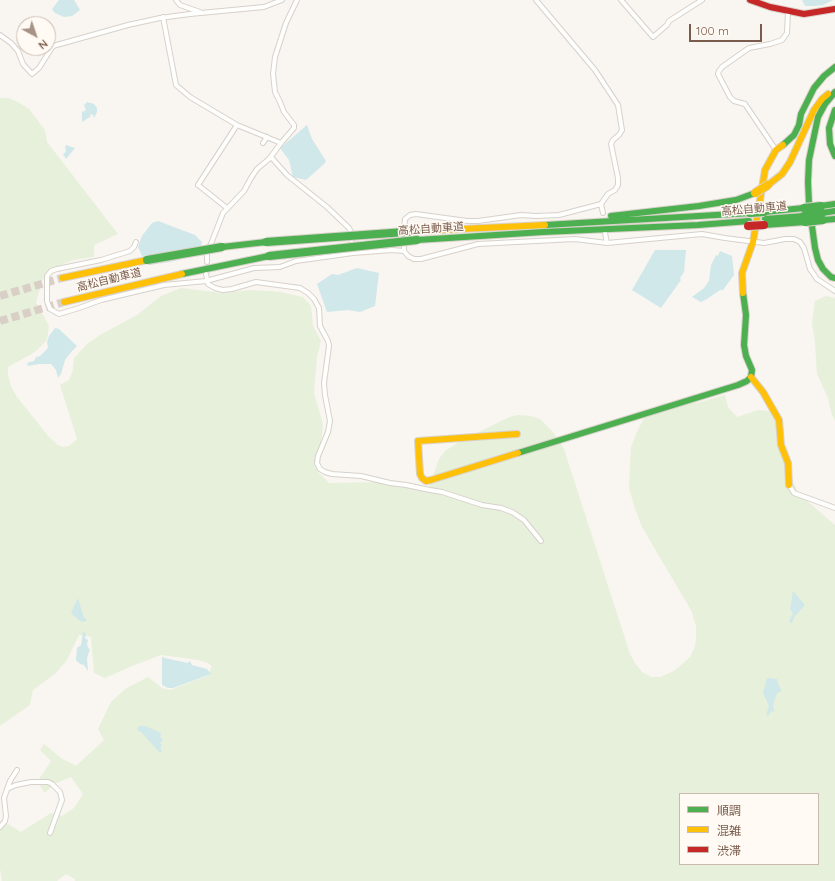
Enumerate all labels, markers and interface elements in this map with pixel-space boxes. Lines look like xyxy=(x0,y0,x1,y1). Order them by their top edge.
north arrow xyxy=(16,16,56,56)
scale bar xyxy=(691,16,764,42)
text: 100 m xyxy=(696,23,729,38)
text: N xyxy=(35,36,51,52)
street label: 高松自動車道 xyxy=(721,200,787,218)
street label: 高松自動車道 xyxy=(398,220,464,238)
street label: 高松自動車道 xyxy=(75,266,143,294)
legend xyxy=(679,793,819,865)
text: 順調 xyxy=(717,803,741,818)
text: 混雑 xyxy=(717,823,741,838)
text: 渋滞 xyxy=(717,843,741,858)

